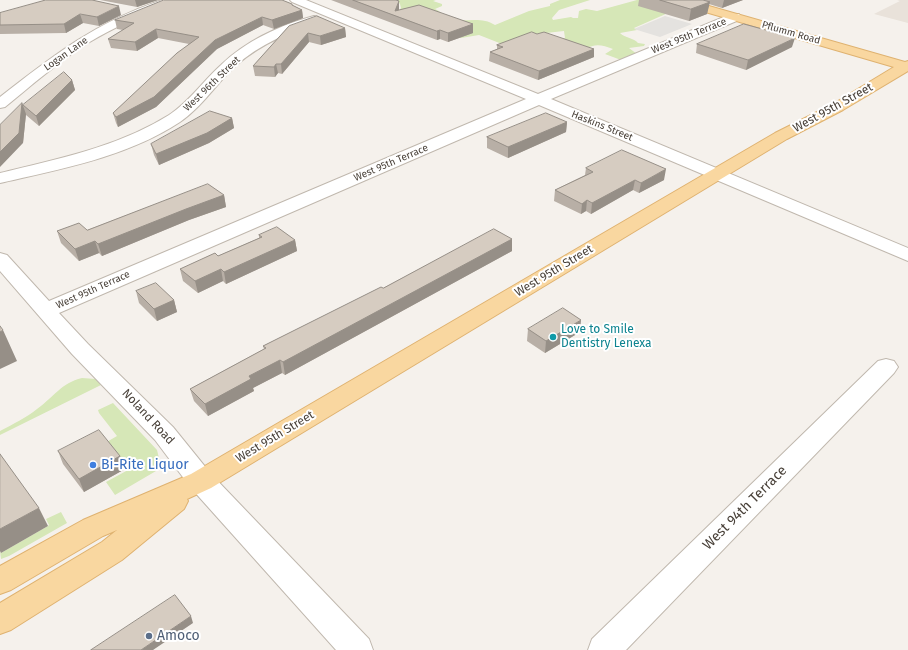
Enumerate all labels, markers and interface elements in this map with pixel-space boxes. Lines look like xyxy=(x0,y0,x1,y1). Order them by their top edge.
street label: West 95th Terrace xyxy=(650,15,728,57)
street label: Pflumm Road xyxy=(760,19,822,47)
street label: Logan Lane xyxy=(42,34,90,74)
street label: West 96th Street xyxy=(181,54,243,114)
street label: West 95th Street xyxy=(791,80,875,136)
street label: Haskins Street xyxy=(570,108,634,144)
street label: West 95th Terrace xyxy=(352,142,430,184)
street label: West 95th Street xyxy=(512,242,596,300)
street label: West 95th Terrace xyxy=(54,268,132,312)
place label: Love to Smile Dentistry Lenexa xyxy=(561,323,652,351)
marker: Love to Smile Dentistry Lenexa xyxy=(548,332,558,342)
street label: Noland Road xyxy=(119,386,177,448)
street label: West 95th Street xyxy=(233,408,317,466)
place label: Bi-Rite Liquor xyxy=(101,457,189,473)
marker: Bi-Rite Liquor xyxy=(88,460,98,470)
street label: West 94th Terrace xyxy=(699,462,791,554)
place label: Amoco xyxy=(157,628,200,644)
marker: Amoco xyxy=(144,631,154,641)

